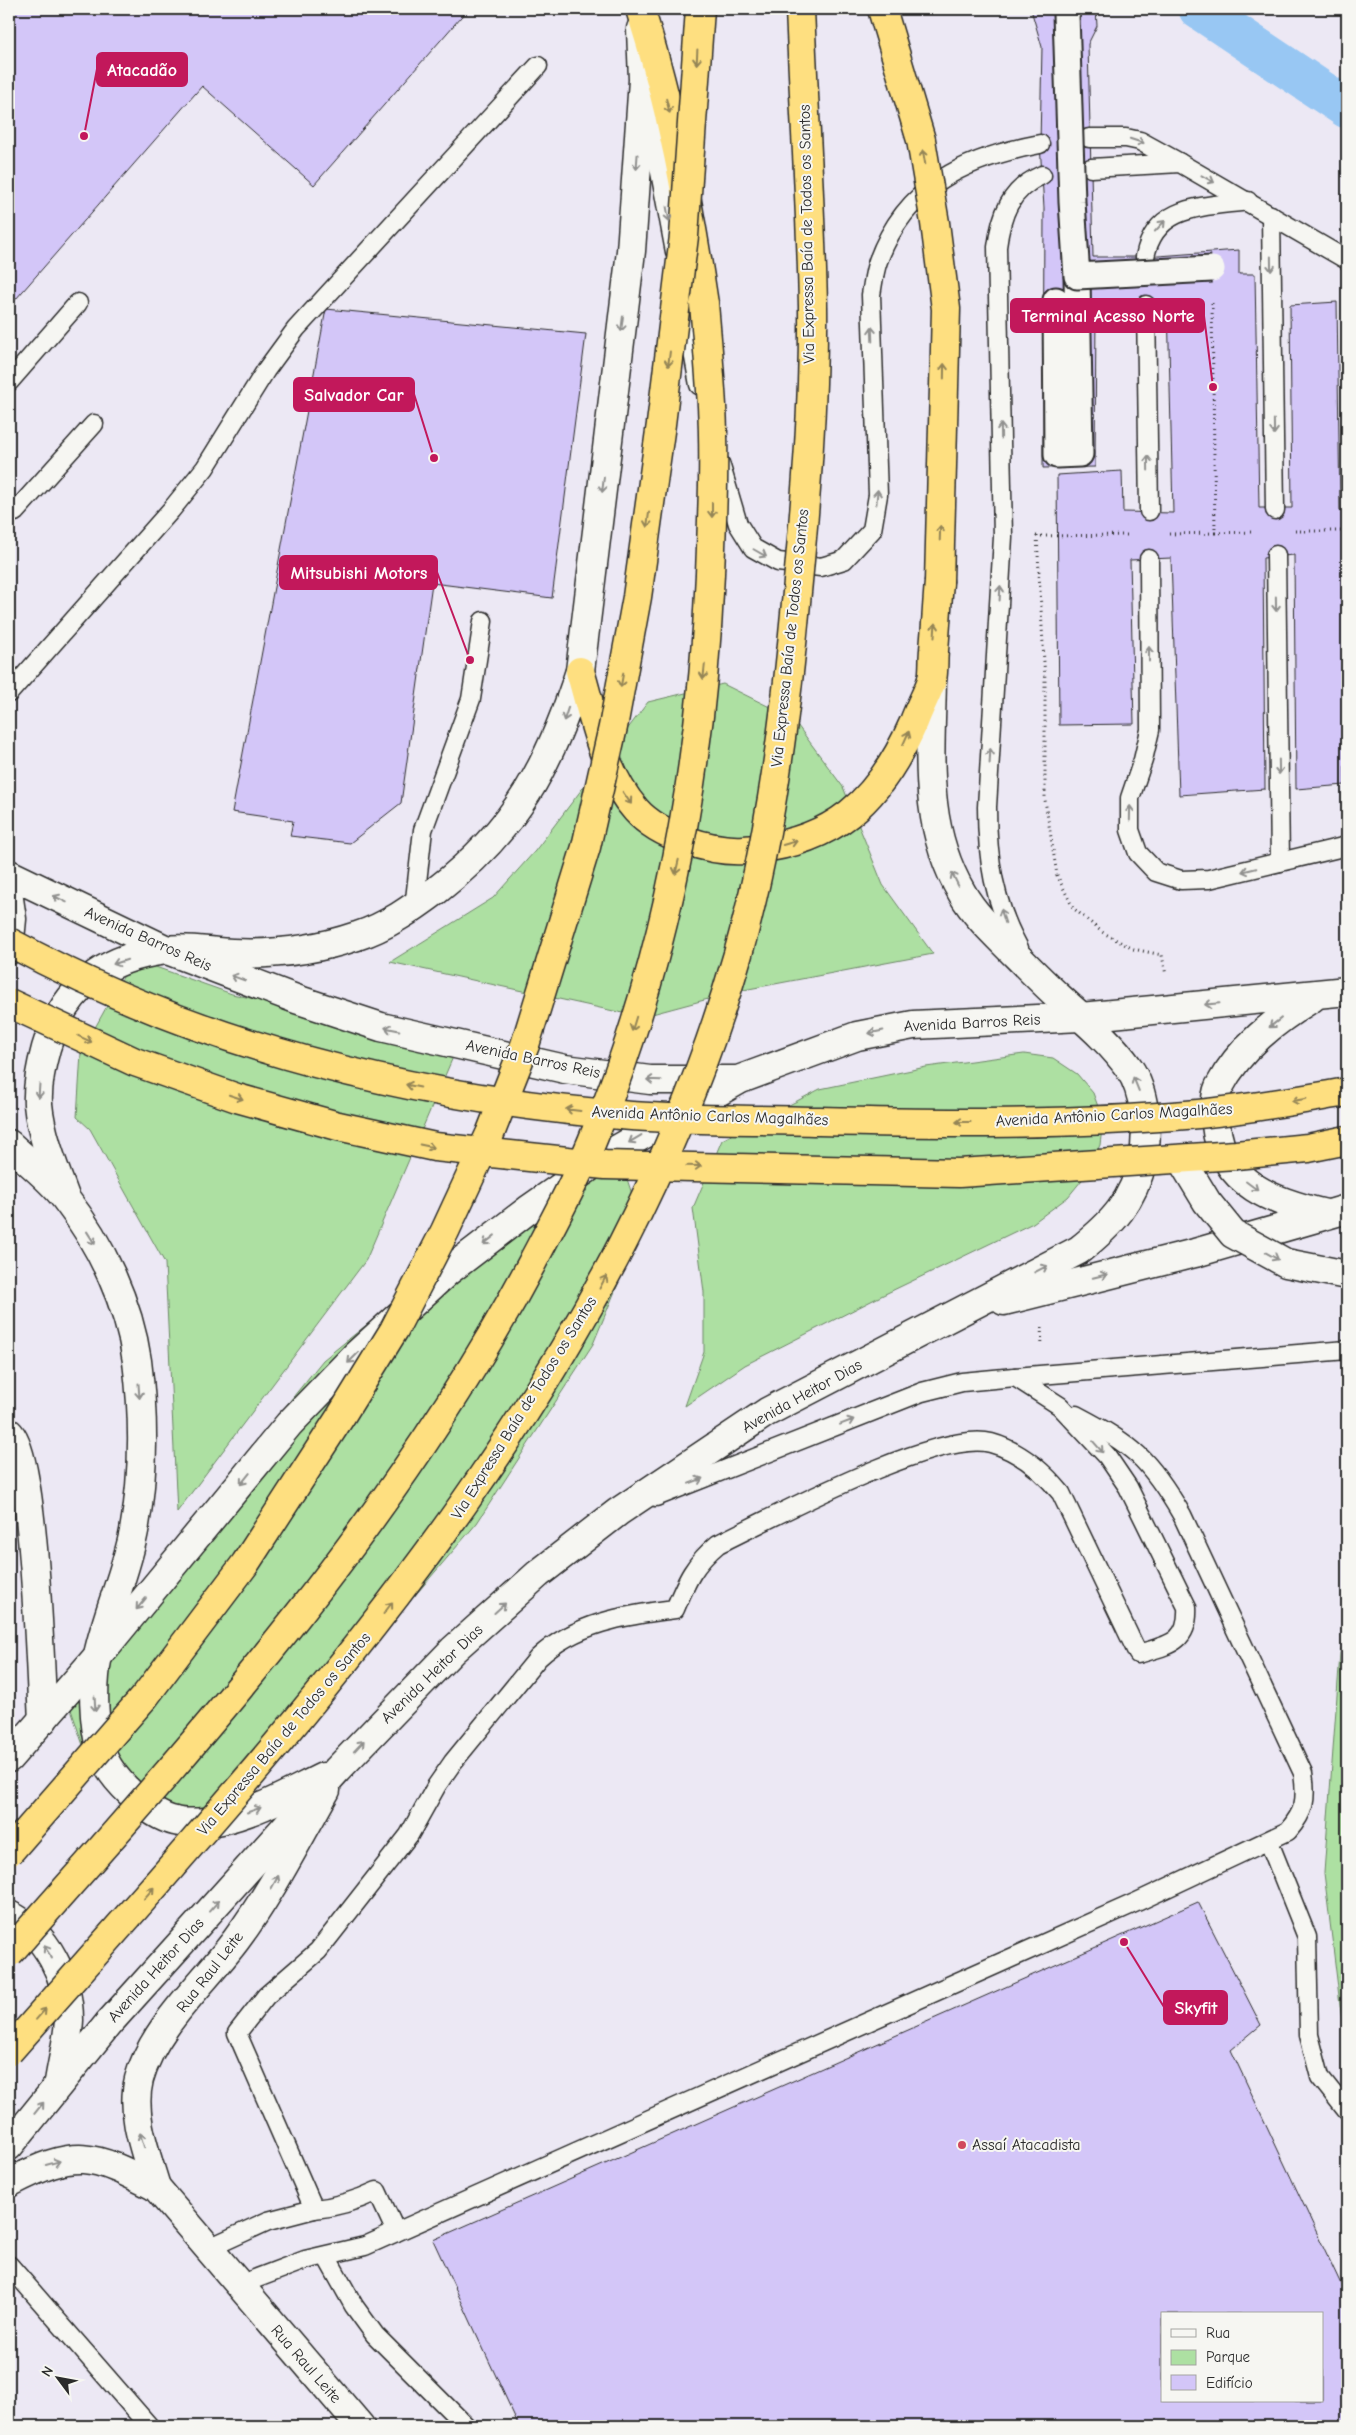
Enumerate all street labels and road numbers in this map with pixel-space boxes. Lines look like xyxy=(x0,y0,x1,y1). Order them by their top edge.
street label: Via Expressa Baía de Todos os Santos xyxy=(796,104,818,364)
street label: Via Expressa Baía de Todos os Santos xyxy=(767,508,813,768)
street label: Avenida Barros Reis xyxy=(82,903,214,975)
street label: Avenida Barros Reis xyxy=(903,1010,1041,1036)
street label: Avenida Barros Reis xyxy=(464,1036,602,1082)
street label: Avenida Antônio Carlos Magalhães xyxy=(995,1100,1233,1130)
street label: Avenida Antônio Carlos Magalhães xyxy=(591,1103,829,1129)
street label: Via Expressa Baía de Todos os Santos xyxy=(448,1293,601,1523)
street label: Avenida Heitor Dias xyxy=(739,1355,865,1436)
street label: Avenida Heitor Dias xyxy=(377,1621,487,1727)
street label: Via Expressa Baía de Todos os Santos xyxy=(194,1629,374,1839)
street label: Avenida Heitor Dias xyxy=(104,1914,208,2026)
street label: Rua Raul Leite xyxy=(173,1928,247,2016)
street label: Rua Raul Leite xyxy=(267,2321,345,2407)

